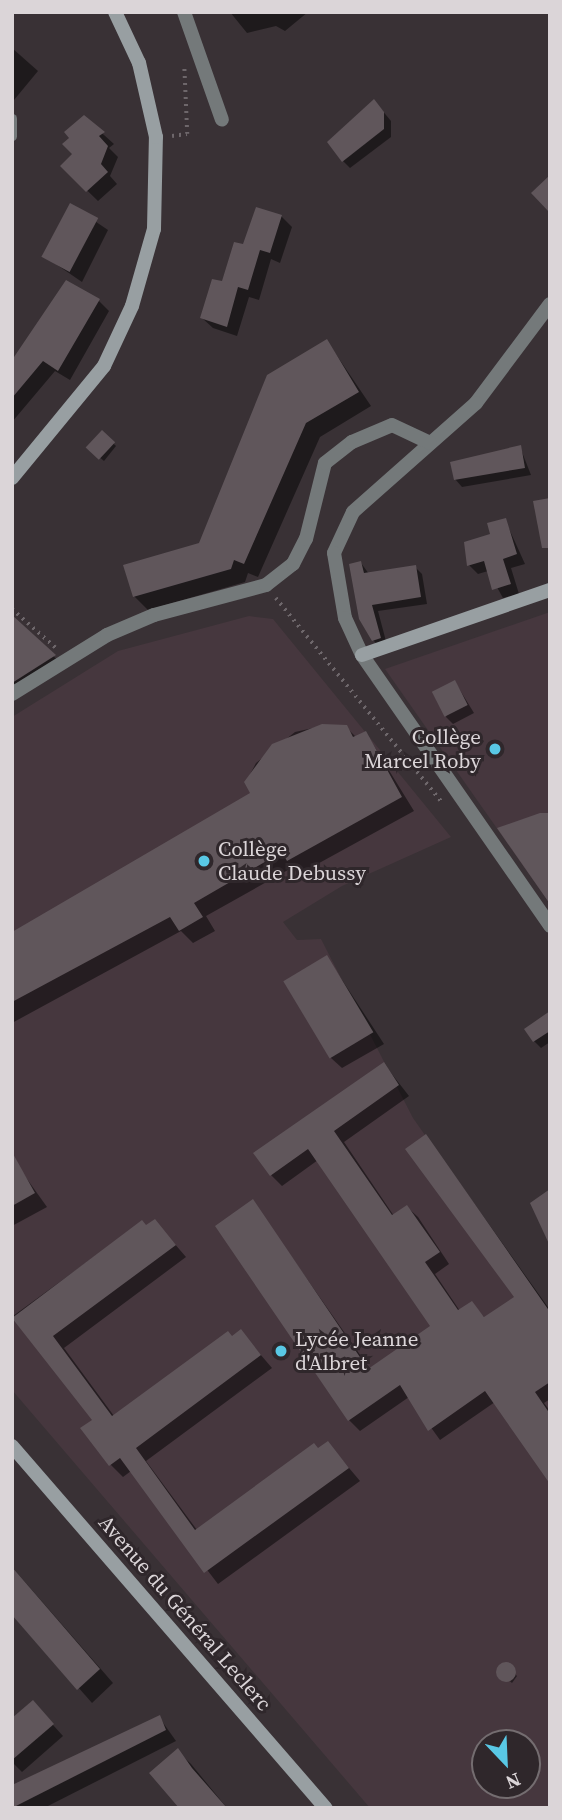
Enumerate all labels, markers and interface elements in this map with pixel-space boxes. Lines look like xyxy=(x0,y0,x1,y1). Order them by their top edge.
place label: Collège Marcel Roby xyxy=(364,724,481,774)
marker: Collège Marcel Roby xyxy=(487,741,503,757)
place label: Collège Claude Debussy xyxy=(218,836,366,886)
marker: Collège Claude Debussy xyxy=(196,853,212,869)
place label: Lycée Jeanne d'Albret xyxy=(295,1326,418,1376)
marker: Lycée Jeanne d'Albret xyxy=(273,1343,289,1359)
street label: Avenue du Général Leclerc xyxy=(93,1510,277,1716)
north arrow xyxy=(471,1729,541,1799)
text: N xyxy=(502,1767,525,1796)

